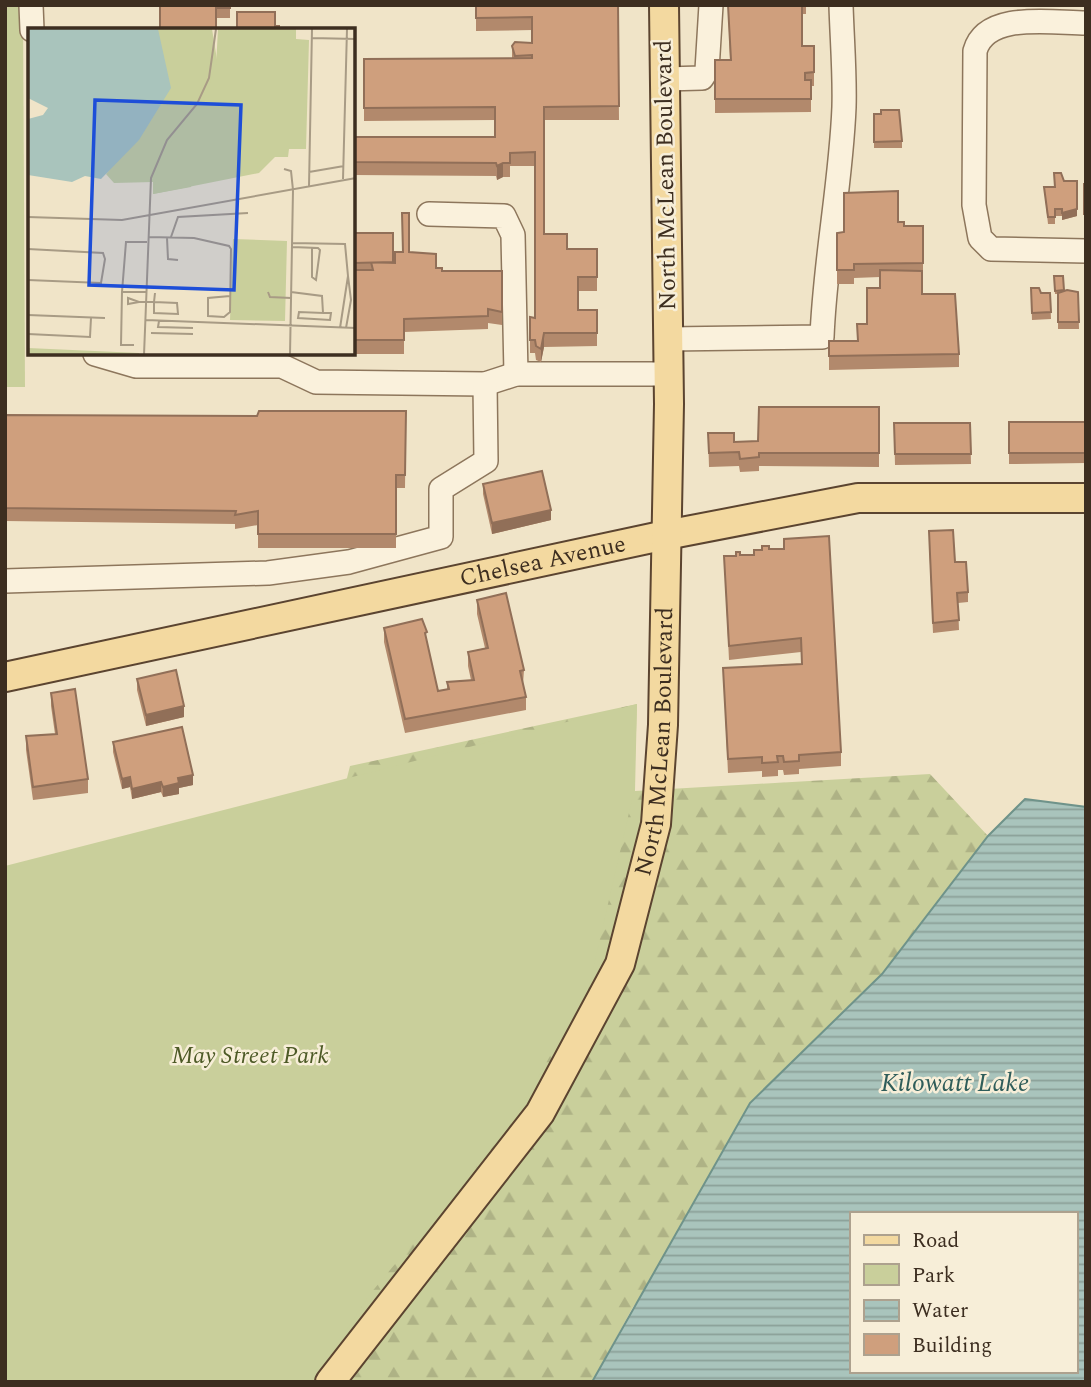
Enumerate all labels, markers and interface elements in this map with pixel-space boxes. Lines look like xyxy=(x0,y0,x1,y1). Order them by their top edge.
inset map xyxy=(28,28,355,355)
street label: North McLean Boulevard xyxy=(646,39,686,311)
street label: Chelsea Avenue xyxy=(456,526,629,597)
street label: North McLean Boulevard xyxy=(625,607,683,880)
park label: May Street Park xyxy=(171,1038,329,1074)
water label: Kilowatt Lake xyxy=(881,1063,1029,1103)
legend xyxy=(850,1212,1077,1373)
text: Road xyxy=(912,1225,959,1257)
text: Park xyxy=(912,1260,956,1292)
text: Water xyxy=(912,1295,968,1327)
text: Building xyxy=(912,1330,992,1362)

